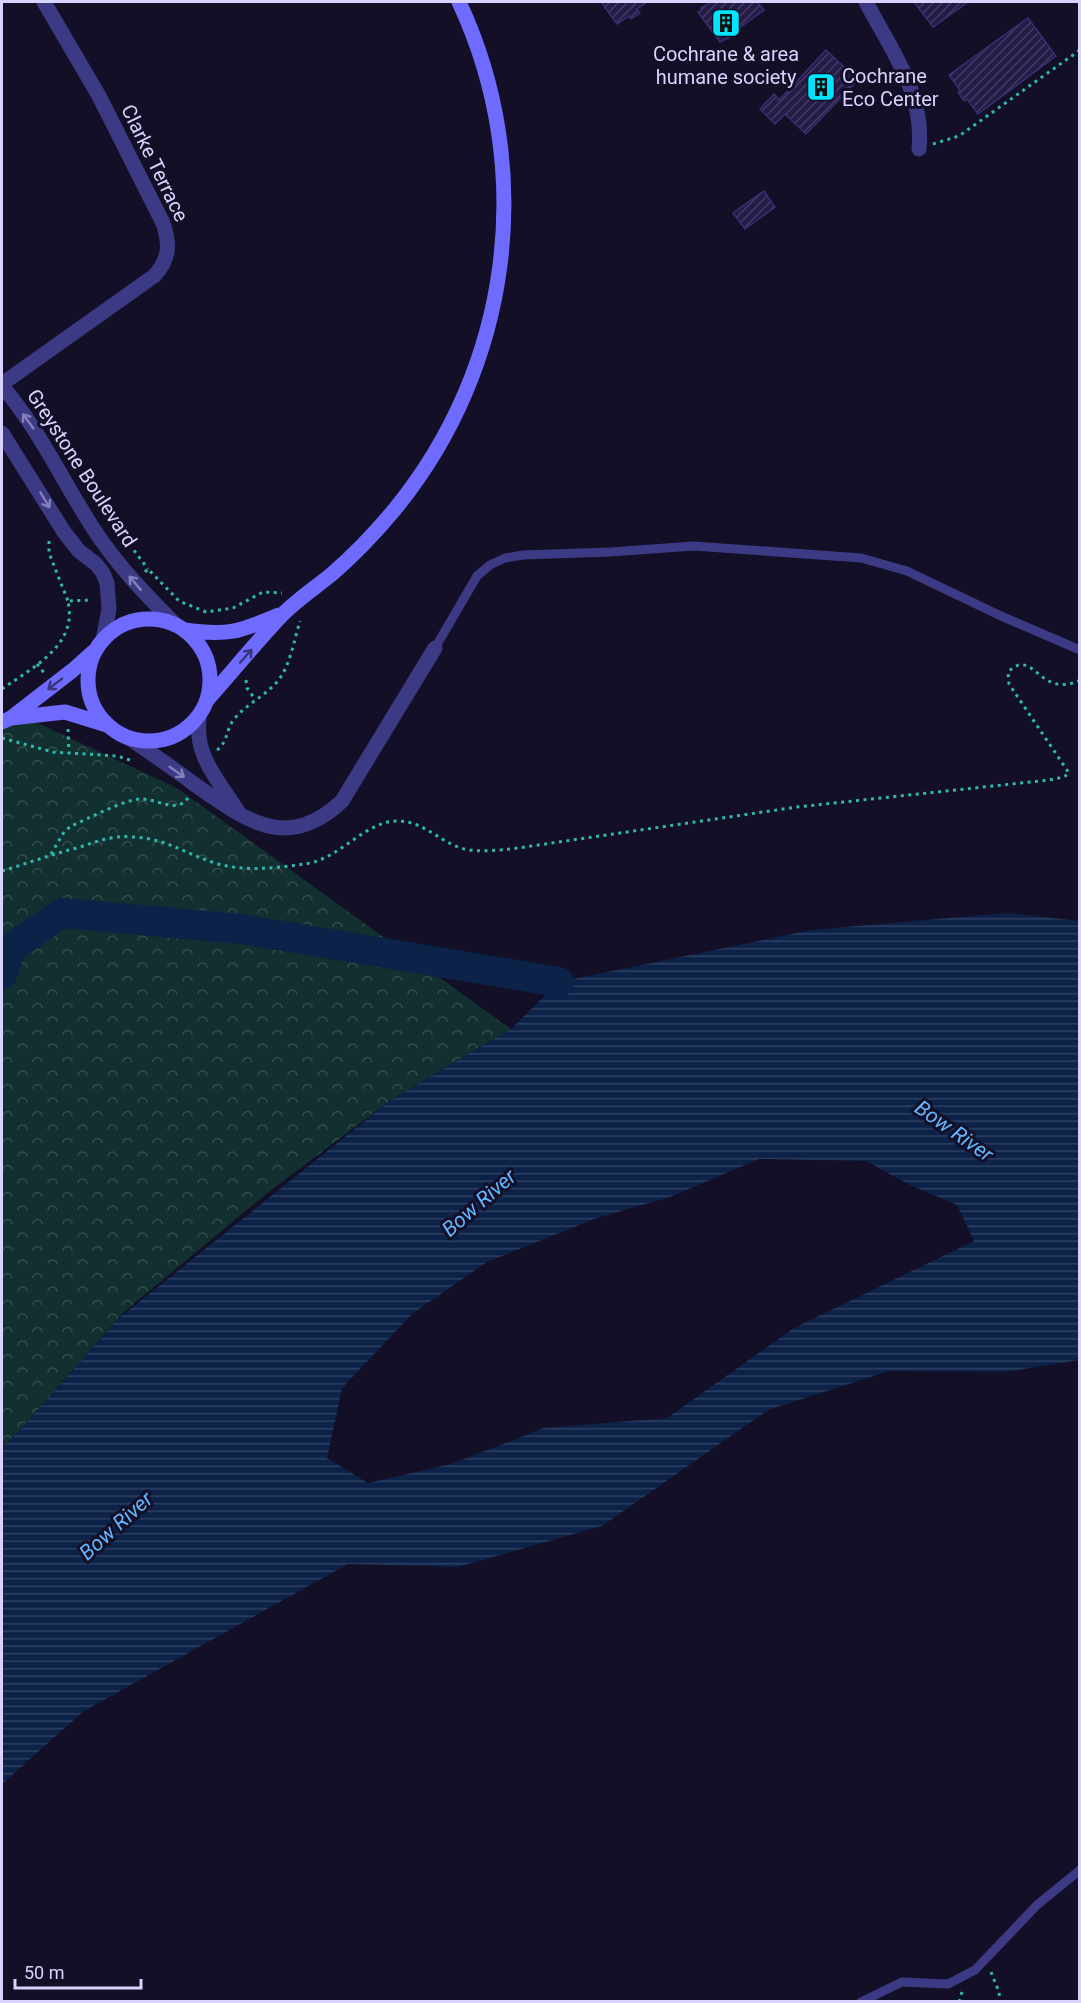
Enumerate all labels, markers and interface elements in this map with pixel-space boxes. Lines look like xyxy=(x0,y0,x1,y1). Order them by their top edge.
building icon: Cochrane & area humane society xyxy=(710,7,742,39)
place label: Cochrane & area humane society xyxy=(653,42,799,89)
place label: Cochrane Eco Center xyxy=(842,64,939,111)
building icon: Cochrane Eco Center xyxy=(805,71,837,103)
street label: Clarke Terrace xyxy=(116,101,194,225)
street label: Greystone Boulevard xyxy=(22,385,142,551)
one-way arrow xyxy=(22,413,34,429)
one-way arrow xyxy=(39,491,51,508)
one-way arrow xyxy=(129,575,142,591)
one-way arrow xyxy=(239,648,253,663)
one-way arrow xyxy=(47,677,63,690)
one-way arrow xyxy=(169,766,185,778)
water label: Bow River xyxy=(910,1095,999,1167)
water label: Bow River xyxy=(437,1164,522,1241)
water label: Bow River xyxy=(75,1486,158,1565)
scale bar xyxy=(15,1952,141,1990)
text: 50 m xyxy=(24,1962,64,1983)

